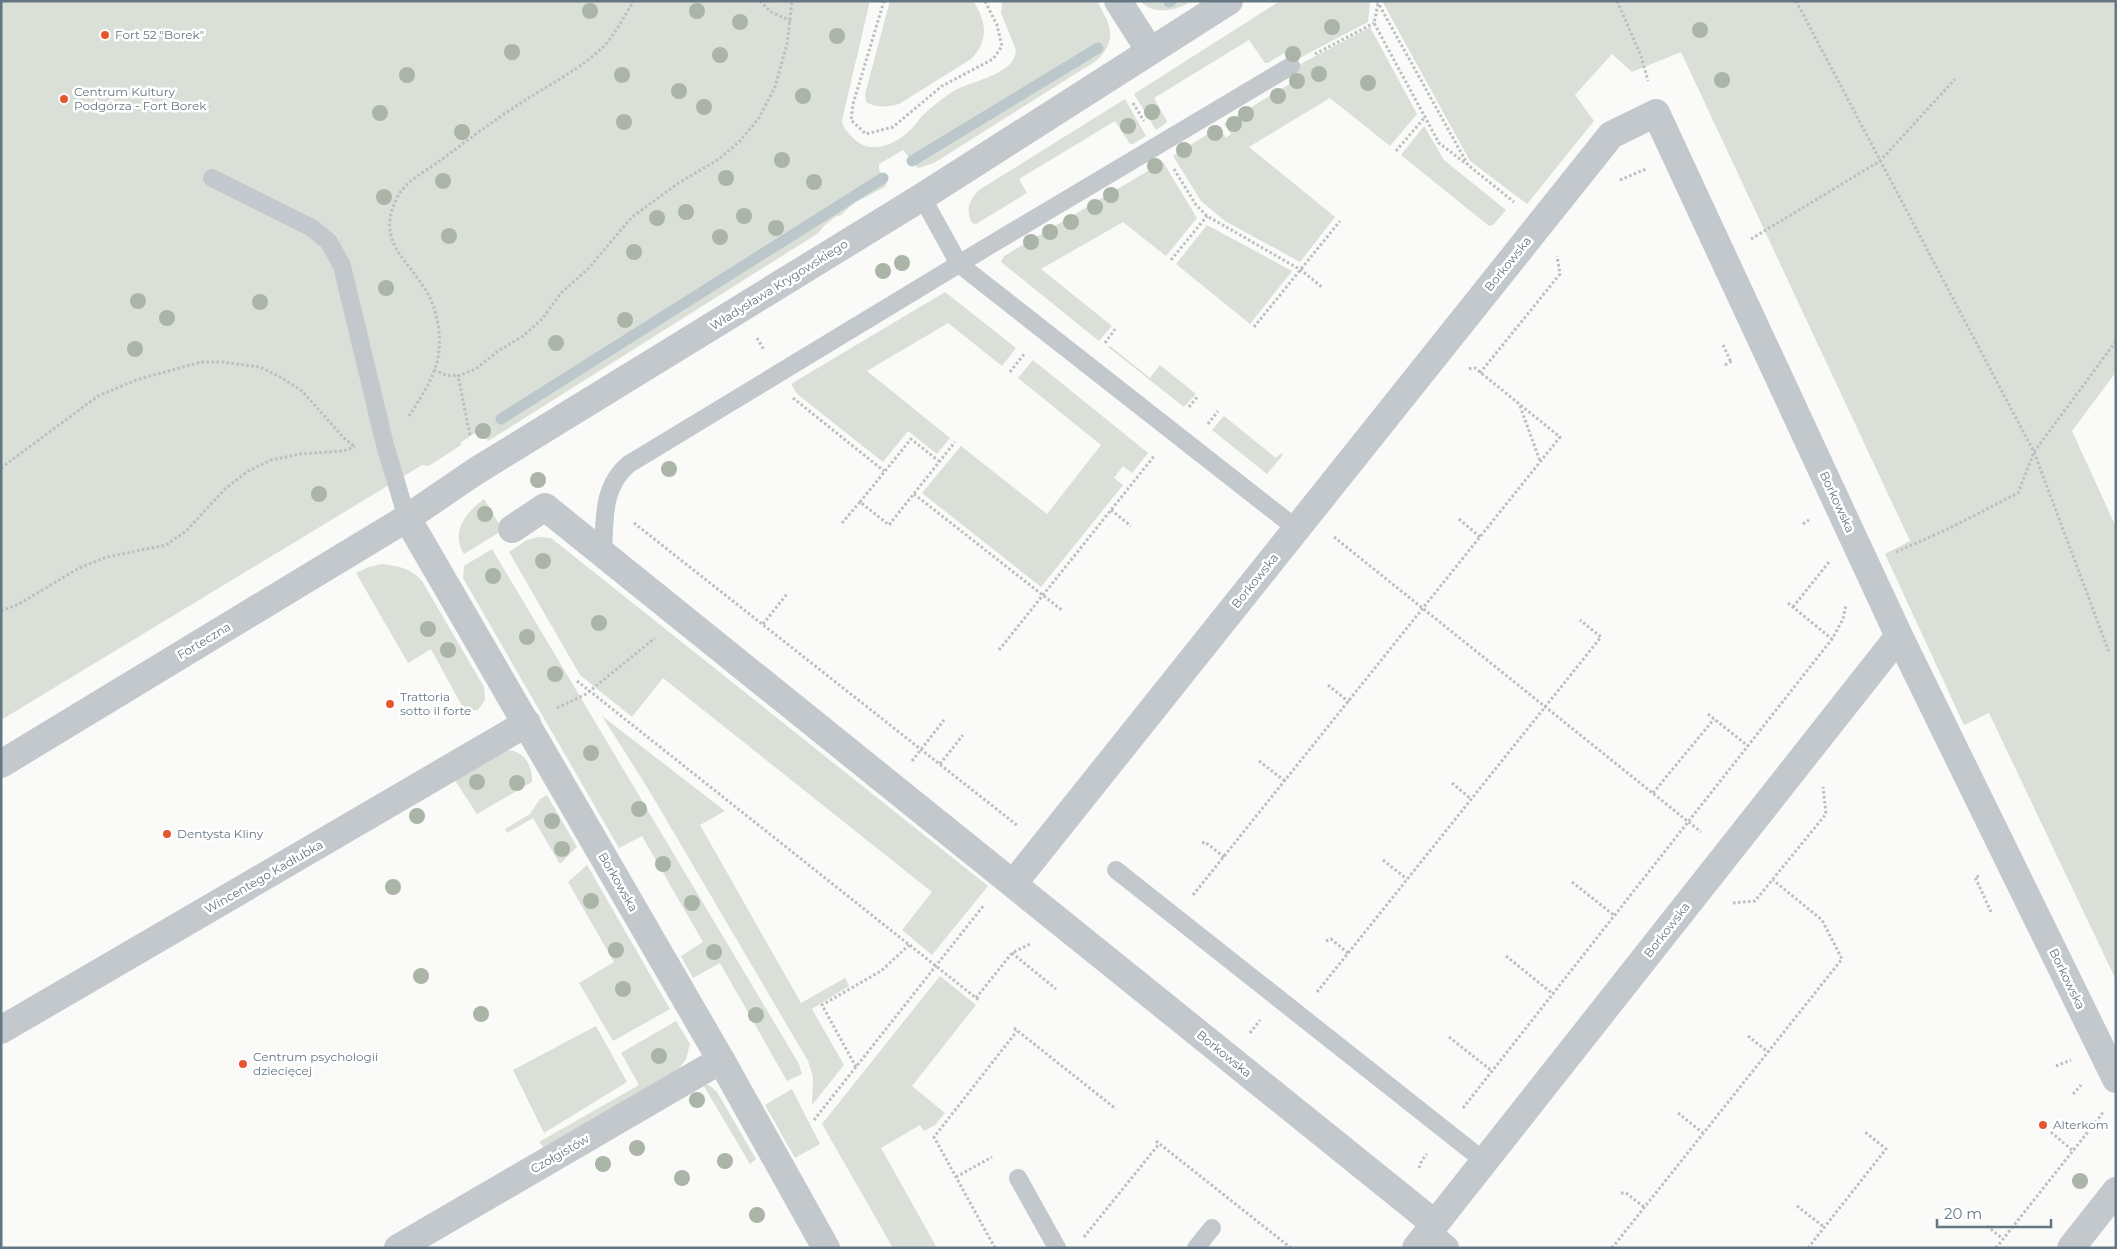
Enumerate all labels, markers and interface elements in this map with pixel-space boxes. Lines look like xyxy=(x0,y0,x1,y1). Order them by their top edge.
place label: Fort 52 "Borek" xyxy=(115,27,204,42)
marker: Fort 52 "Borek" xyxy=(99,29,111,41)
place label: Centrum Kultury Podgórza - Fort Borek xyxy=(74,84,207,113)
marker: Centrum Kultury Podgórza - Fort Borek xyxy=(58,93,70,105)
street label: Borkowska xyxy=(1481,233,1534,294)
street label: Władysława Krygowskiego xyxy=(707,236,850,333)
street label: Borkowska xyxy=(1817,469,1858,535)
street label: Borkowska xyxy=(1228,550,1281,611)
street label: Forteczna xyxy=(174,619,233,662)
place label: Trattoria sotto il forte xyxy=(400,689,471,718)
marker: Trattoria sotto il forte xyxy=(384,698,396,710)
place label: Dentysta Kliny xyxy=(177,826,264,841)
marker: Dentysta Kliny xyxy=(161,828,173,840)
street label: Wincentego Kadłubka xyxy=(202,836,326,917)
street label: Borkowska xyxy=(595,849,641,914)
street label: Borkowska xyxy=(1640,899,1693,960)
street label: Borkowska xyxy=(2046,946,2089,1012)
street label: Borkowska xyxy=(1194,1027,1255,1080)
place label: Centrum psychologii dziecięcej xyxy=(253,1049,378,1078)
marker: Centrum psychologii dziecięcej xyxy=(237,1058,249,1070)
place label: Alterkom xyxy=(2053,1117,2109,1132)
marker: Alterkom xyxy=(2037,1119,2049,1131)
street label: Czołgistów xyxy=(528,1131,592,1176)
scale bar xyxy=(1937,1196,2051,1228)
text: 20 m xyxy=(1944,1204,1982,1223)

